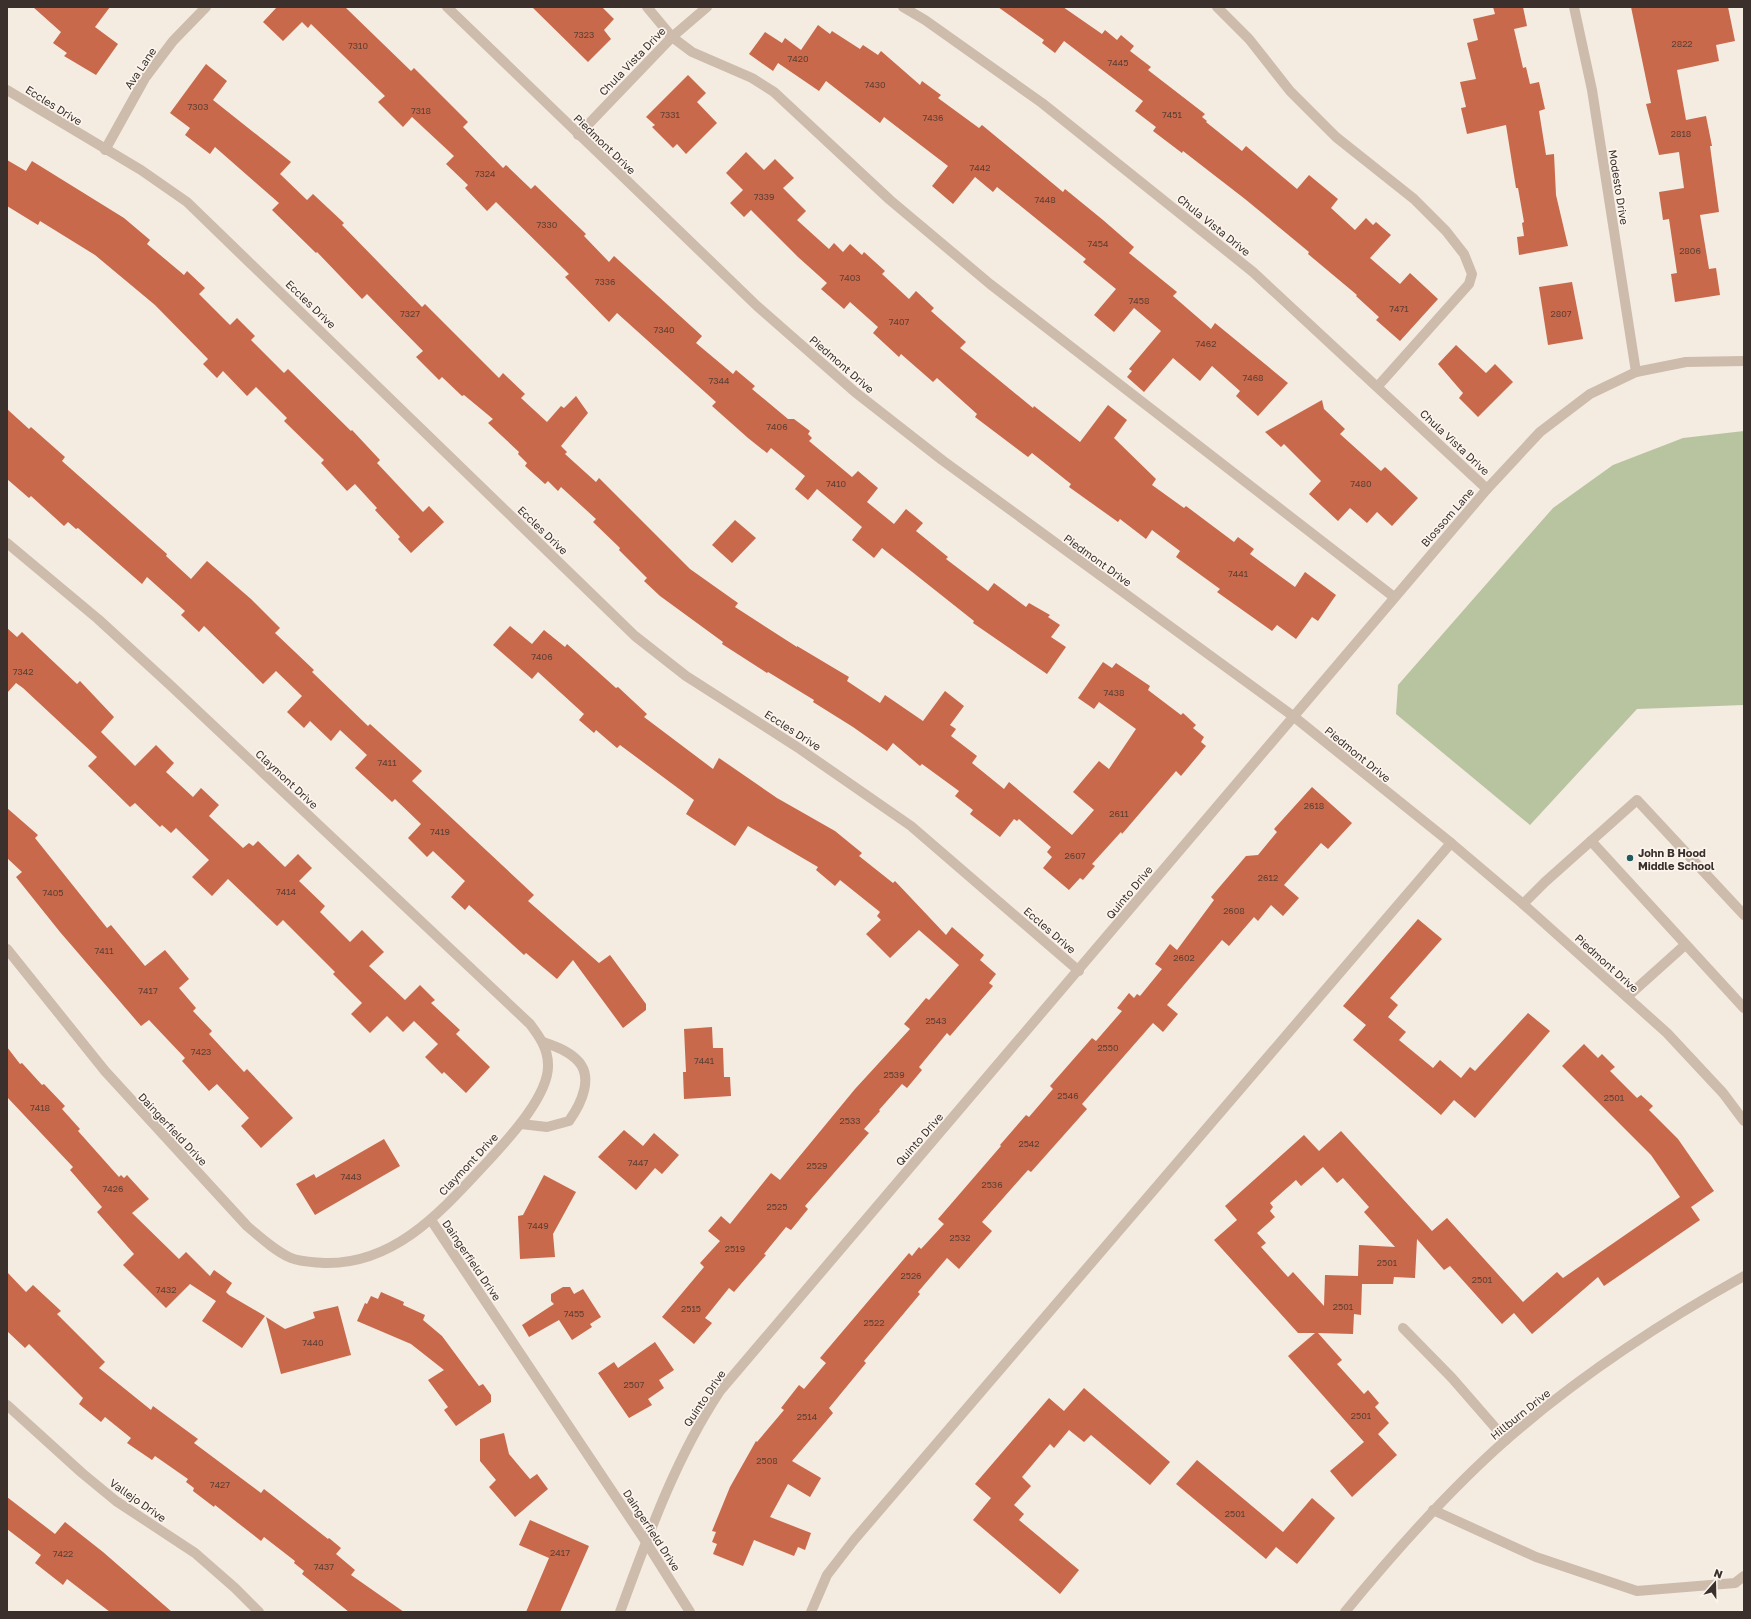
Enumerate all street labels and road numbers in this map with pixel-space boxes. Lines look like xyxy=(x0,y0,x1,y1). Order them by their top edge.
street label: Chula Vista Drive xyxy=(596,24,668,98)
street label: Ava Lane xyxy=(121,45,159,91)
street label: Eccles Drive xyxy=(23,82,85,128)
street label: Piedmont Drive xyxy=(571,111,639,177)
street label: Modesto Drive xyxy=(1607,148,1631,226)
street label: Chula Vista Drive xyxy=(1175,192,1253,258)
street label: Eccles Drive xyxy=(283,277,339,331)
street label: Piedmont Drive xyxy=(807,333,877,395)
street label: Chula Vista Drive xyxy=(1418,407,1492,477)
street label: Blossom Lane xyxy=(1418,485,1476,549)
street label: Eccles Drive xyxy=(515,503,571,557)
street label: Piedmont Drive xyxy=(1062,531,1134,589)
street label: Eccles Drive xyxy=(763,707,823,753)
street label: Piedmont Drive xyxy=(1323,724,1393,784)
street label: Claymont Drive xyxy=(253,747,321,811)
street label: Quinto Drive xyxy=(1103,863,1155,921)
street label: Eccles Drive xyxy=(1022,904,1078,956)
street label: Piedmont Drive xyxy=(1573,931,1641,995)
street label: Daingerfield Drive xyxy=(136,1090,210,1168)
street label: Quinto Drive xyxy=(893,1110,945,1168)
street label: Claymont Drive xyxy=(436,1130,500,1198)
street label: Daingerfield Drive xyxy=(440,1217,504,1303)
street label: Quinto Drive xyxy=(680,1367,728,1429)
street label: Hillburn Drive xyxy=(1488,1386,1552,1442)
street label: Vallejo Drive xyxy=(107,1476,169,1524)
street label: Daingerfield Drive xyxy=(621,1487,683,1573)

